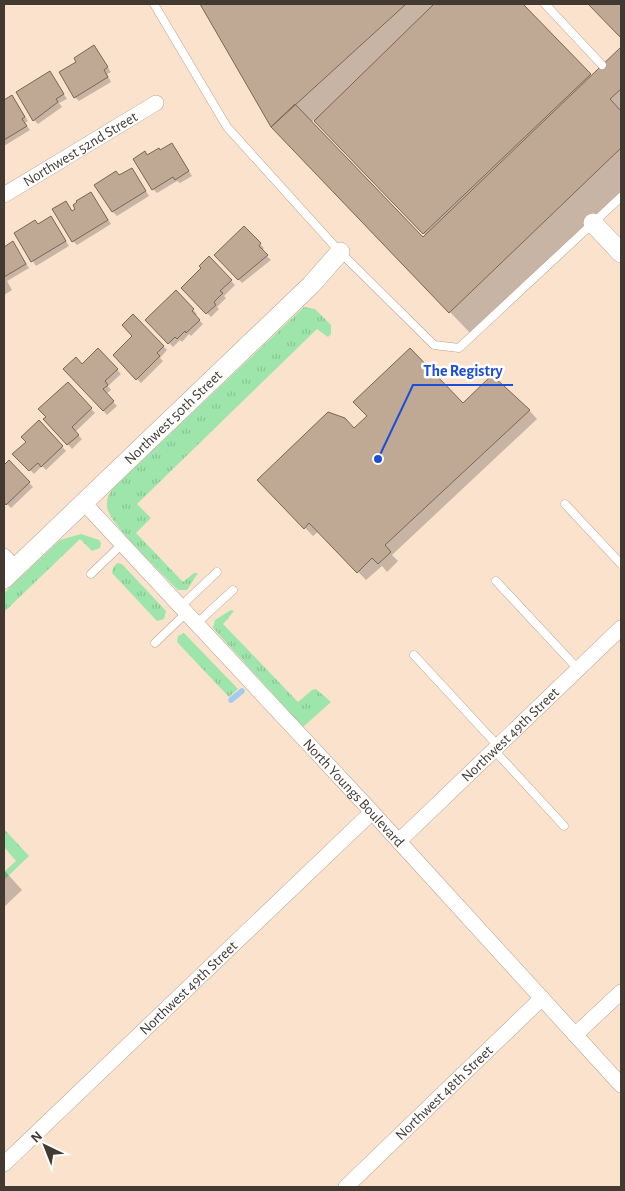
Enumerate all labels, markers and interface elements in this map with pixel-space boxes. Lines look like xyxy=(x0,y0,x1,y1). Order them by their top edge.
street label: Northwest 52nd Street xyxy=(21,109,140,190)
callout: The Registry xyxy=(413,354,513,385)
text: The Registry xyxy=(423,363,504,380)
street label: Northwest 50th Street xyxy=(122,367,225,467)
street label: Northwest 49th Street xyxy=(459,685,562,785)
street label: North Youngs Boulevard xyxy=(300,736,407,850)
street label: Northwest 49th Street xyxy=(137,938,240,1038)
street label: Northwest 48th Street xyxy=(393,1043,496,1143)
north arrow xyxy=(20,1121,70,1171)
text: N xyxy=(28,1129,45,1146)

